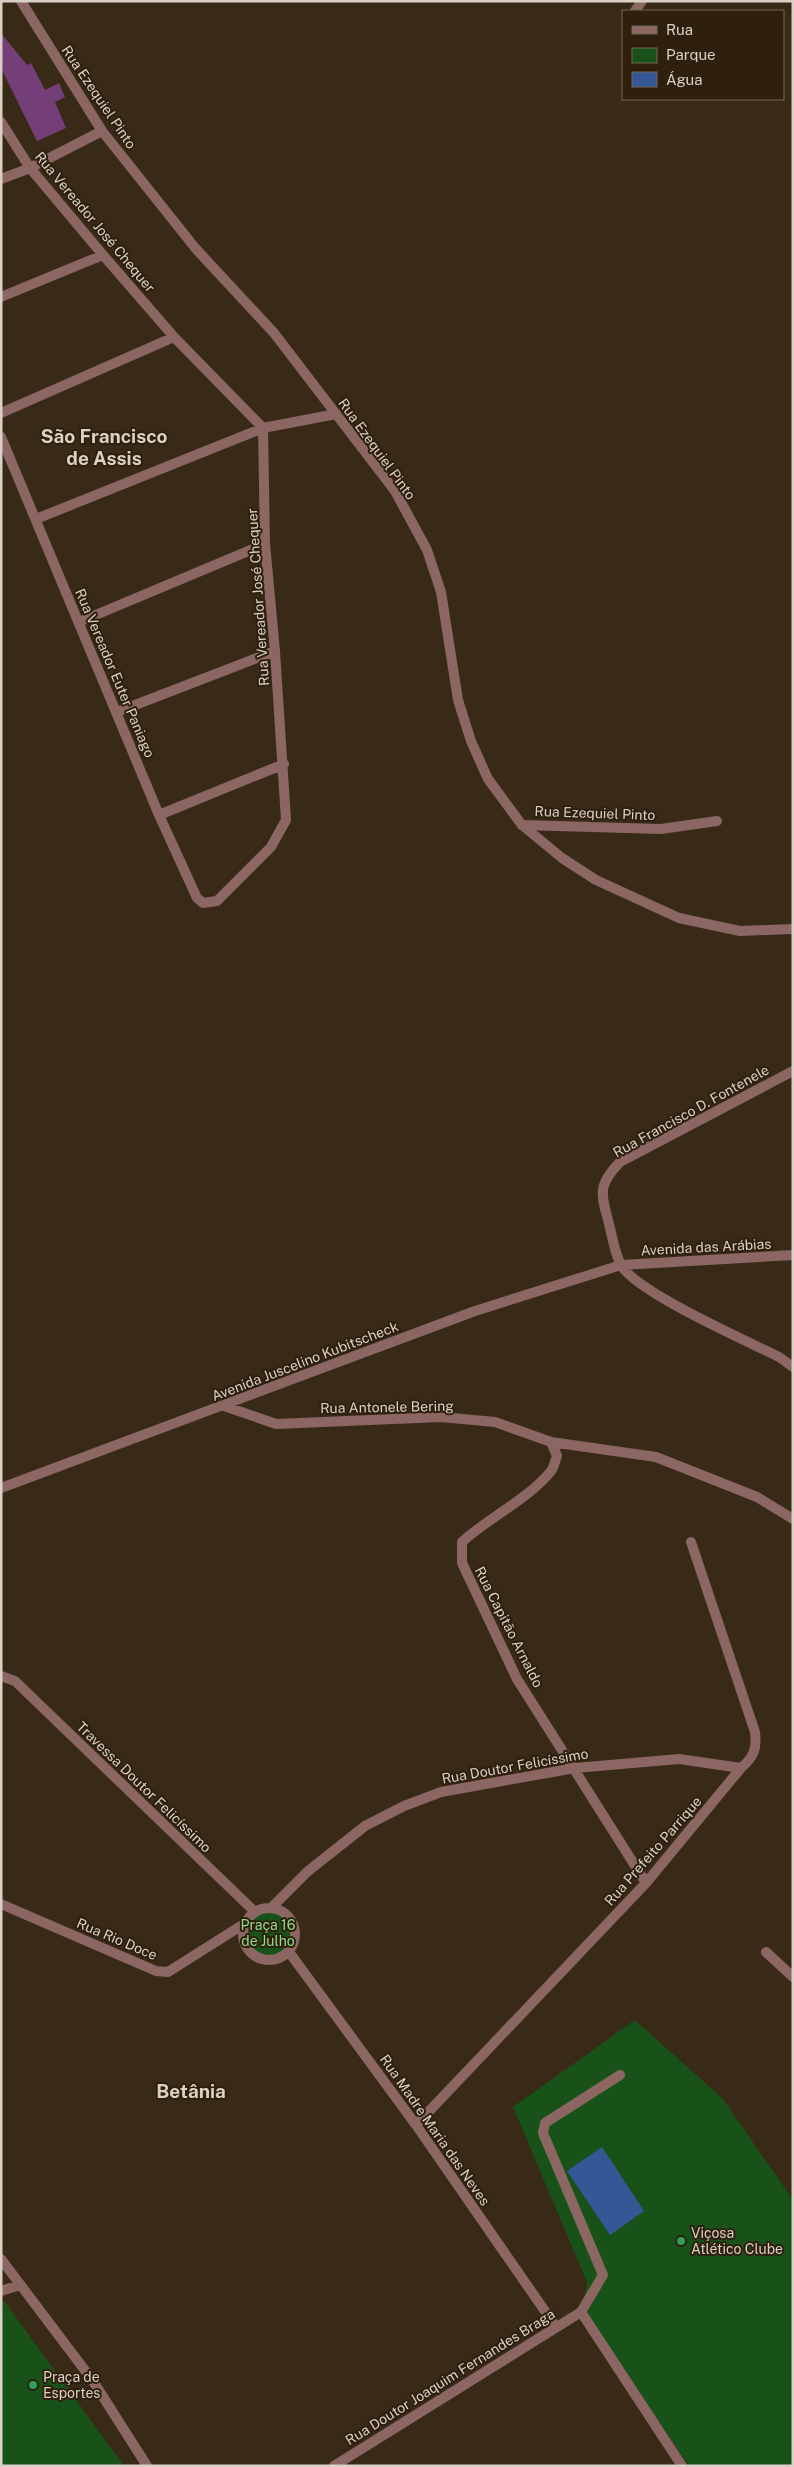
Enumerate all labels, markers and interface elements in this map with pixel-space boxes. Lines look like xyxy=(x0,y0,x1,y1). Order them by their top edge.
legend xyxy=(622,10,784,100)
text: Rua xyxy=(666,21,693,38)
street label: Rua Ezequiel Pinto xyxy=(59,42,140,152)
text: Parque xyxy=(666,46,716,63)
text: Água xyxy=(666,71,703,88)
street label: Rua Vereador José Chequer xyxy=(32,149,158,295)
street label: Rua Ezequiel Pinto xyxy=(335,395,419,503)
district label: São Francisco de Assis xyxy=(41,425,168,469)
street label: Rua Vereador José Chequer xyxy=(244,508,272,686)
street label: Rua Vereador Euter Paniago xyxy=(72,586,158,760)
street label: Rua Ezequiel Pinto xyxy=(534,803,656,823)
street label: Rua Francisco D. Fontenele xyxy=(610,1061,772,1161)
street label: Avenida das Arábias xyxy=(640,1236,772,1258)
street label: Avenida Juscelino Kubitscheck xyxy=(209,1318,401,1404)
street label: Rua Antonele Bering xyxy=(320,1398,454,1416)
street label: Rua Capitão Arnaldo xyxy=(472,1564,546,1690)
street label: Travessa Doutor Felicíssimo xyxy=(73,1718,215,1856)
street label: Rua Doutor Felicíssimo xyxy=(440,1745,590,1787)
street label: Rua Prefeito Parrique xyxy=(601,1793,705,1909)
street label: Rua Rio Doce xyxy=(74,1915,160,1963)
park label: Praça 16 de Julho xyxy=(241,1917,296,1949)
street label: Rua Madre Maria das Neves xyxy=(377,2052,493,2208)
district label: Betânia xyxy=(156,2080,226,2102)
place label: Viçosa Atlético Clube xyxy=(691,2225,783,2257)
marker: Viçosa Atlético Clube xyxy=(675,2235,687,2247)
street label: Rua Doutor Joaquim Fernandes Braga xyxy=(342,2306,558,2448)
place label: Praça de Esportes xyxy=(43,2369,100,2401)
marker: Praça de Esportes xyxy=(27,2379,39,2391)

